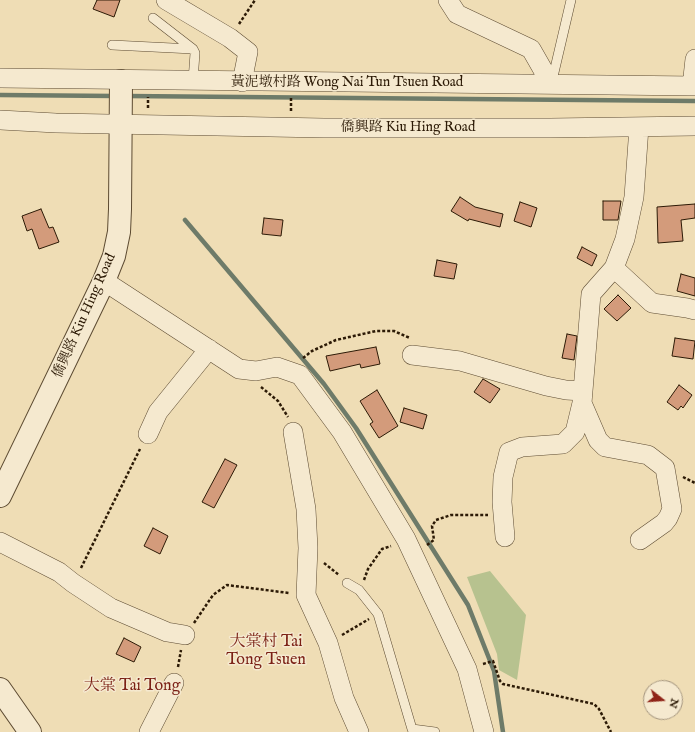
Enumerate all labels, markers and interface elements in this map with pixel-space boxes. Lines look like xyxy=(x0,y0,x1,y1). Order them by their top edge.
street label: 黃泥墩村路 Wong Nai Tun Tsuen Road xyxy=(231,75,463,91)
street label: 僑興路 Kiu Hing Road xyxy=(341,120,475,136)
street label: 僑興路 Kiu Hing Road xyxy=(50,251,120,381)
district label: 大棠村 Tai Tong Tsuen xyxy=(221,633,311,671)
district label: 大棠 Tai Tong xyxy=(84,677,180,697)
north arrow xyxy=(643,680,683,720)
text: N xyxy=(665,697,682,710)

